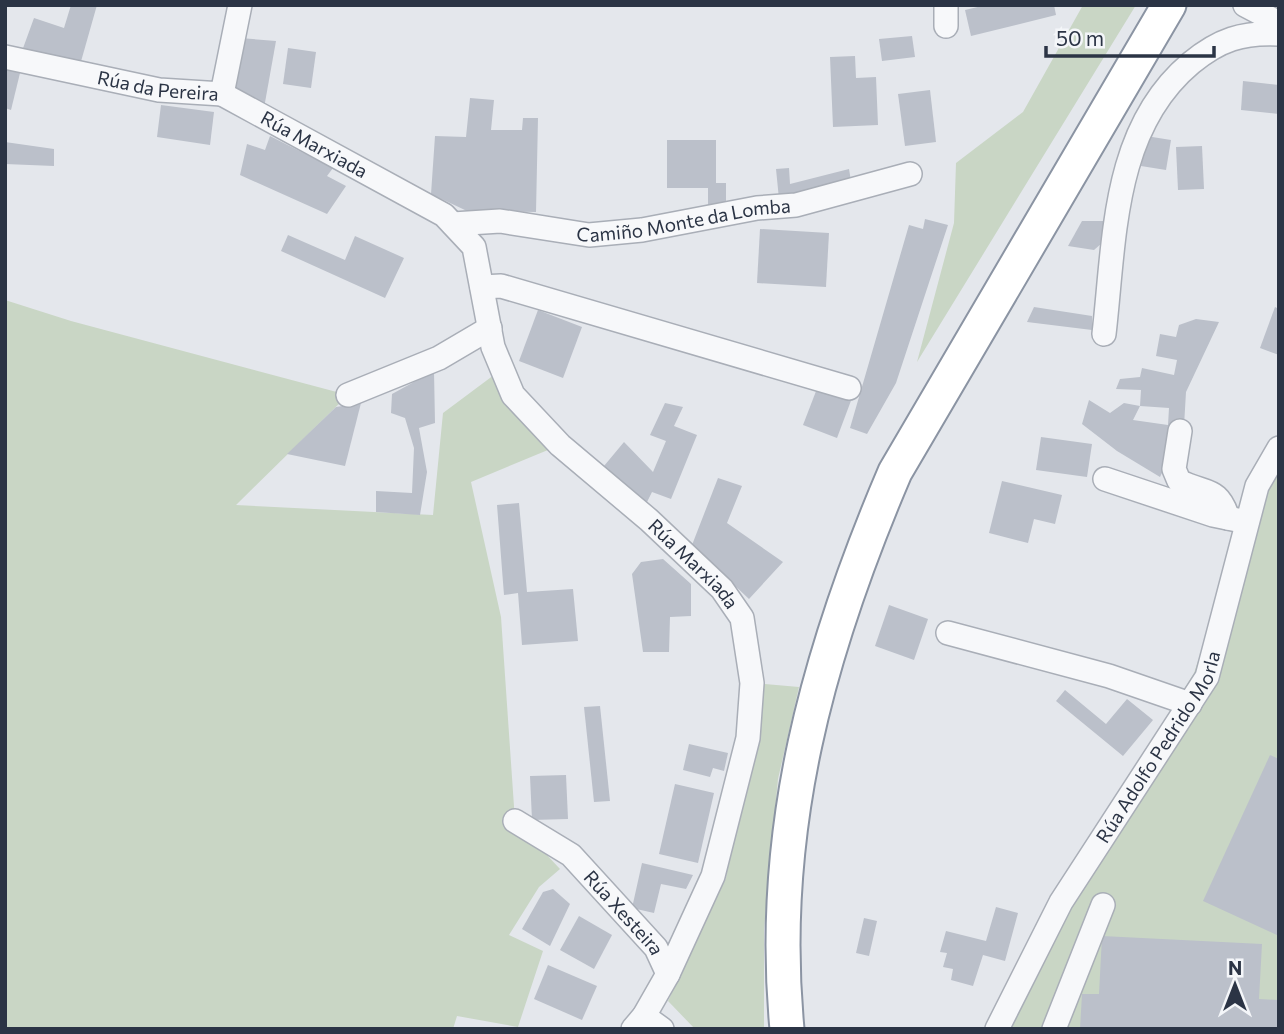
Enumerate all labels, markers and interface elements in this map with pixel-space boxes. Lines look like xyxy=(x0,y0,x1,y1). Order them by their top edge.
scale bar xyxy=(1046,14,1214,58)
text: 50 m xyxy=(1056,25,1104,50)
street label: Rúa da Pereira xyxy=(95,65,219,105)
street label: Rúa Marxiada xyxy=(257,105,372,182)
street label: Camiño Monte da Lomba xyxy=(575,193,792,246)
street label: Rúa Marxiada xyxy=(644,514,744,613)
street label: Rúa Adolfo Pedrido Morla xyxy=(1091,648,1224,847)
street label: Rúa Xesteira xyxy=(580,865,670,958)
north arrow xyxy=(1200,950,1270,1020)
text: N xyxy=(1228,956,1242,979)

